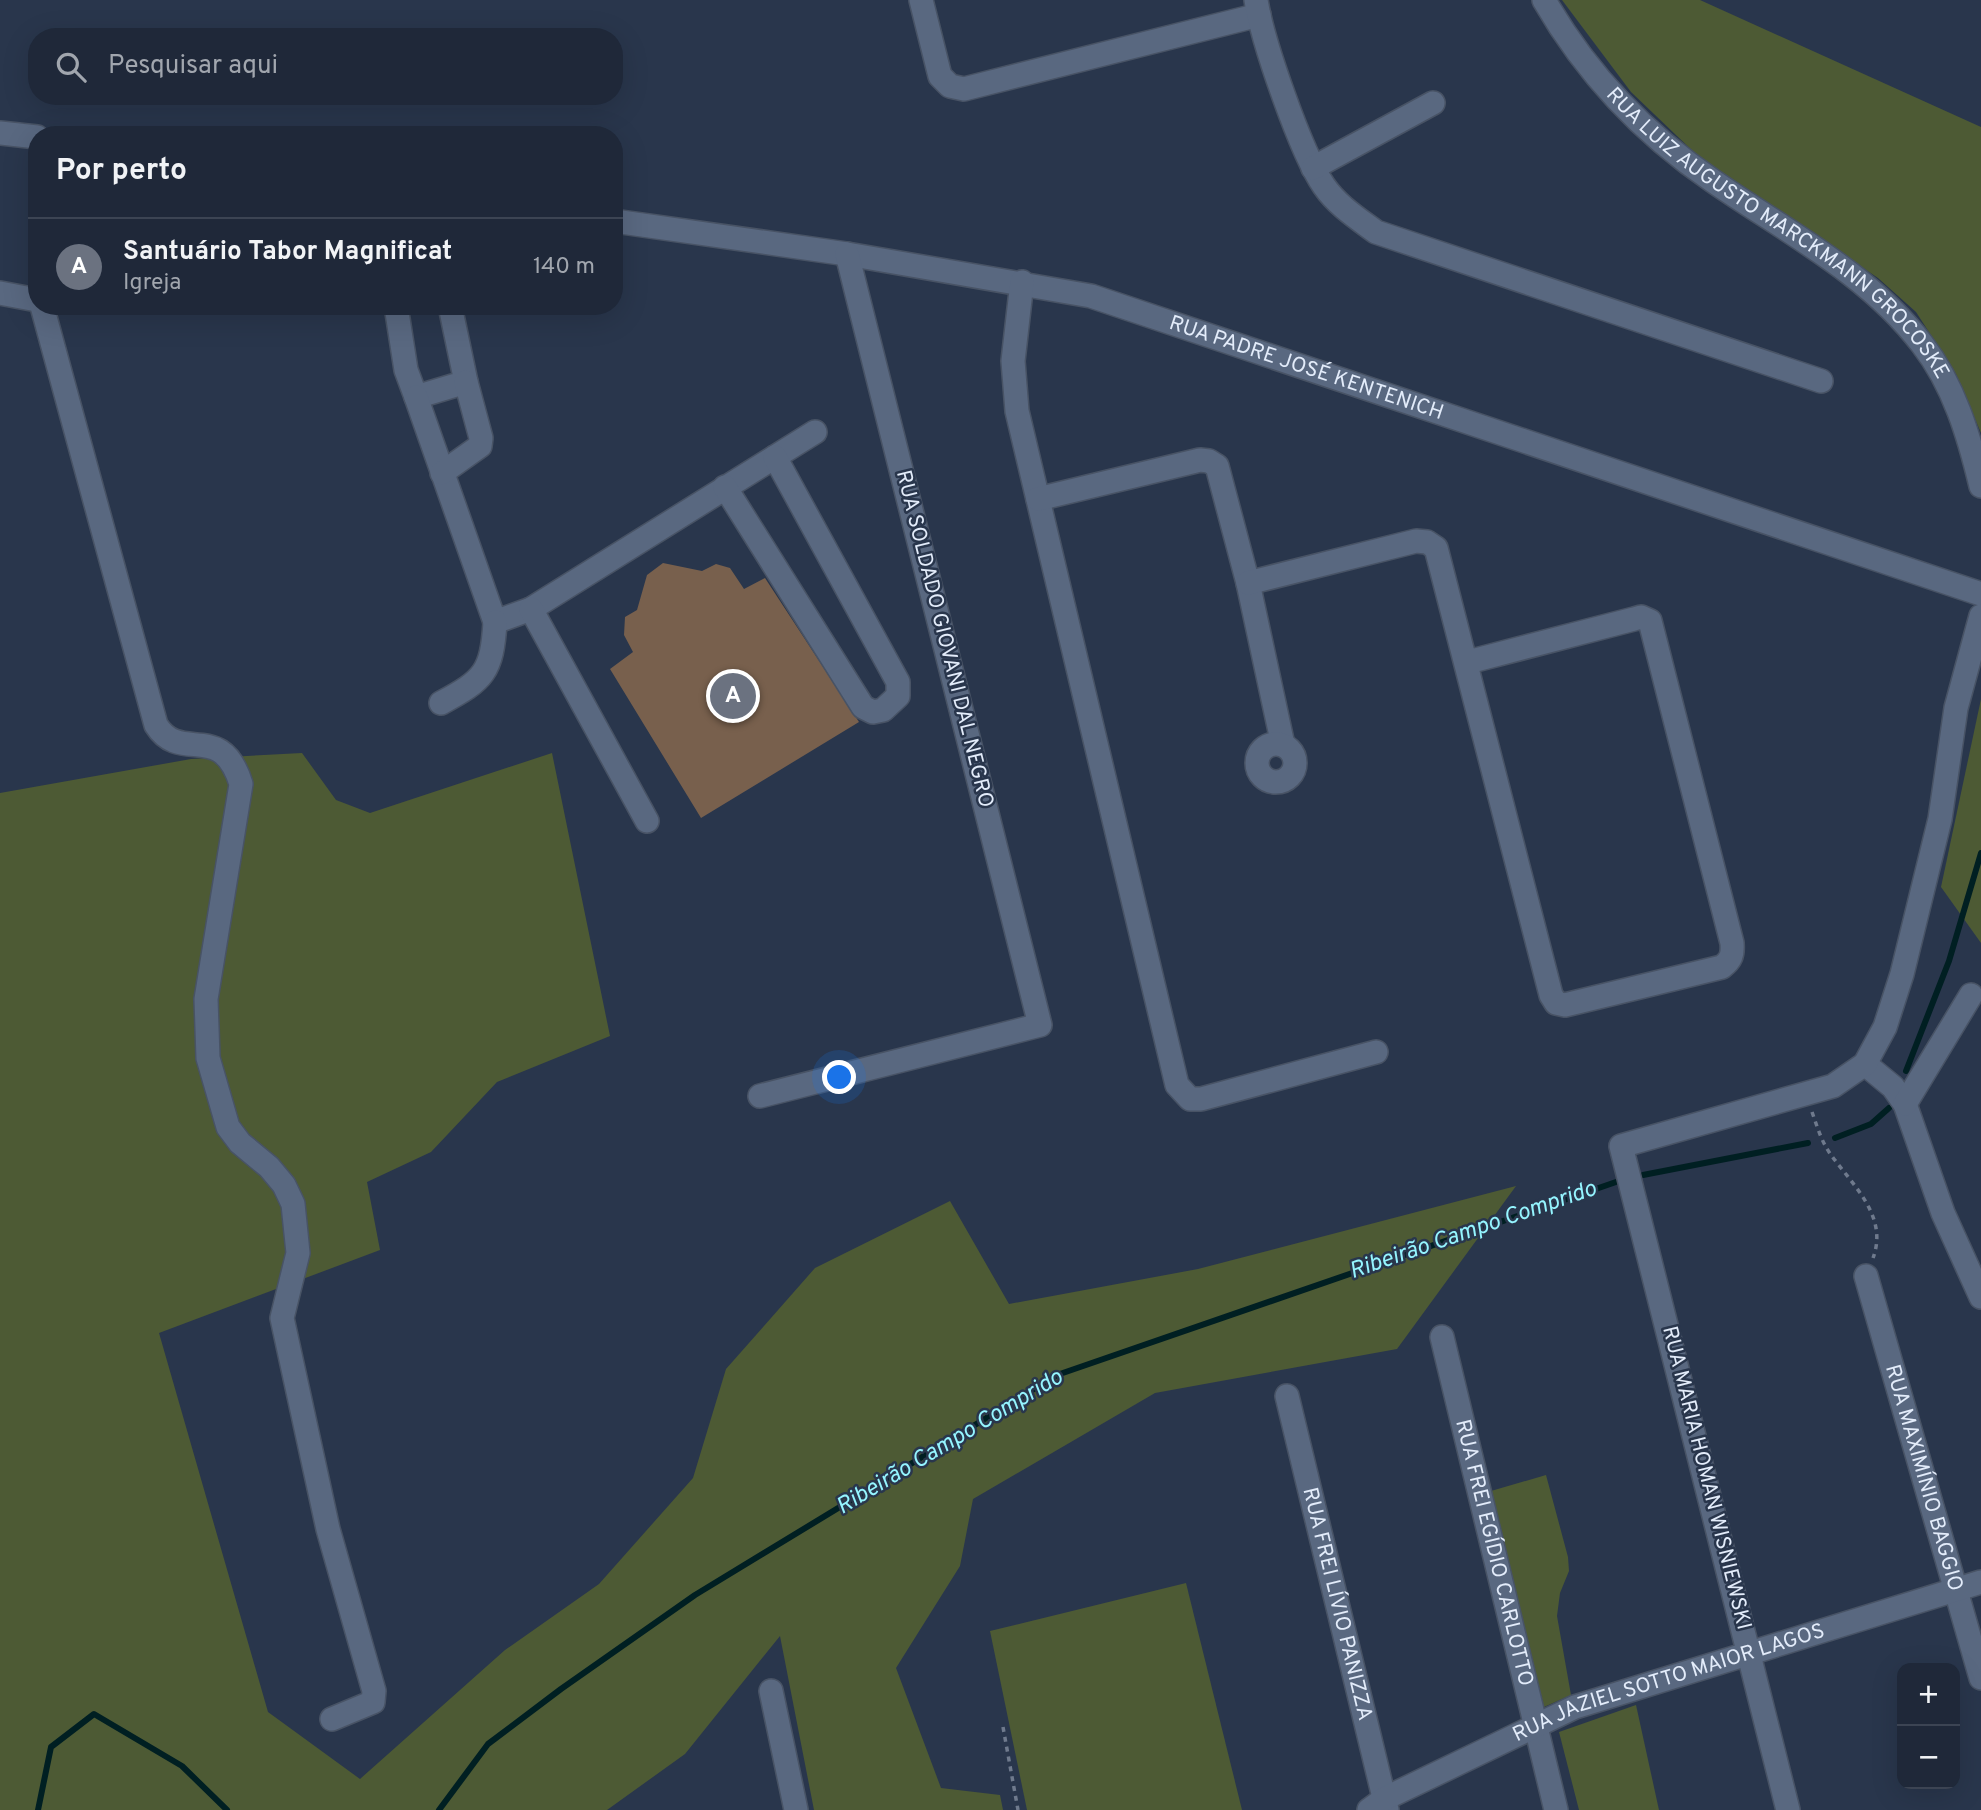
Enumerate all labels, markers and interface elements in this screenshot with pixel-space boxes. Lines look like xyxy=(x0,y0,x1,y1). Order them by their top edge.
search box xyxy=(28,28,623,105)
icon: search xyxy=(52,48,90,86)
text: Pesquisar aqui xyxy=(108,50,278,83)
street label: RUA LUIZ AUGUSTO MARCKMANN GROCOSKE xyxy=(1600,82,1955,384)
text: Por perto xyxy=(56,153,187,190)
text: Santuário Tabor Magnificat xyxy=(123,236,452,269)
text: A xyxy=(71,253,87,282)
text: 140 m xyxy=(533,253,595,282)
text: Igreja xyxy=(123,269,181,298)
street label: RUA PADRE JOSÉ KENTENICH xyxy=(1166,310,1447,427)
street label: RUA SOLDADO GIOVANI DAL NEGRO xyxy=(889,467,999,811)
pin: A xyxy=(710,670,756,722)
your location xyxy=(822,1060,856,1094)
water label: Ribeirão Campo Comprido xyxy=(1346,1175,1601,1287)
street label: RUA MARIA HOMAN WISNIEWSKI xyxy=(1655,1323,1757,1633)
street label: RUA MAXIMÍNIO BAGGIO xyxy=(1879,1361,1969,1594)
water label: Ribeirão Campo Comprido xyxy=(831,1363,1069,1522)
street label: RUA FREI EGÍDIO CARLOTTO xyxy=(1449,1417,1539,1689)
street label: RUA FREI LÍVIO PANIZZA xyxy=(1296,1485,1378,1723)
street label: RUA JAZIEL SOTTO MAIOR LAGOS xyxy=(1508,1617,1828,1749)
map controls xyxy=(1897,1663,1960,1789)
button: + xyxy=(1897,1663,1960,1726)
button: − xyxy=(1897,1726,1960,1789)

